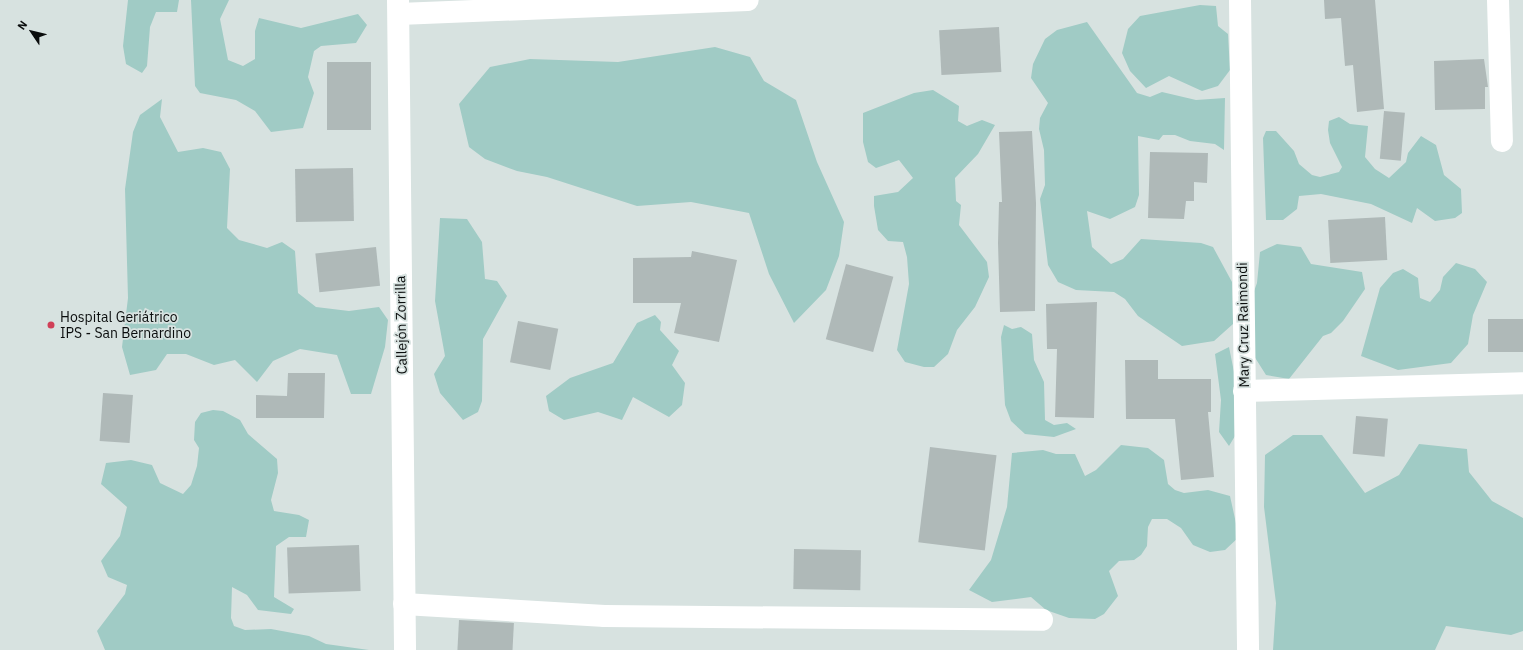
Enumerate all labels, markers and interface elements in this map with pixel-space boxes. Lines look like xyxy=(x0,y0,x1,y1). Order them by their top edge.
north arrow xyxy=(12,12,52,52)
text: N xyxy=(14,18,30,32)
street label: Mary Cruz Raimondi xyxy=(1234,262,1252,388)
street label: Callejón Zorrilla xyxy=(392,276,410,374)
place label: Hospital Geriátrico IPS - San Bernardino xyxy=(60,309,191,342)
marker: Hospital Geriátrico IPS - San Bernardino xyxy=(45,319,57,331)

